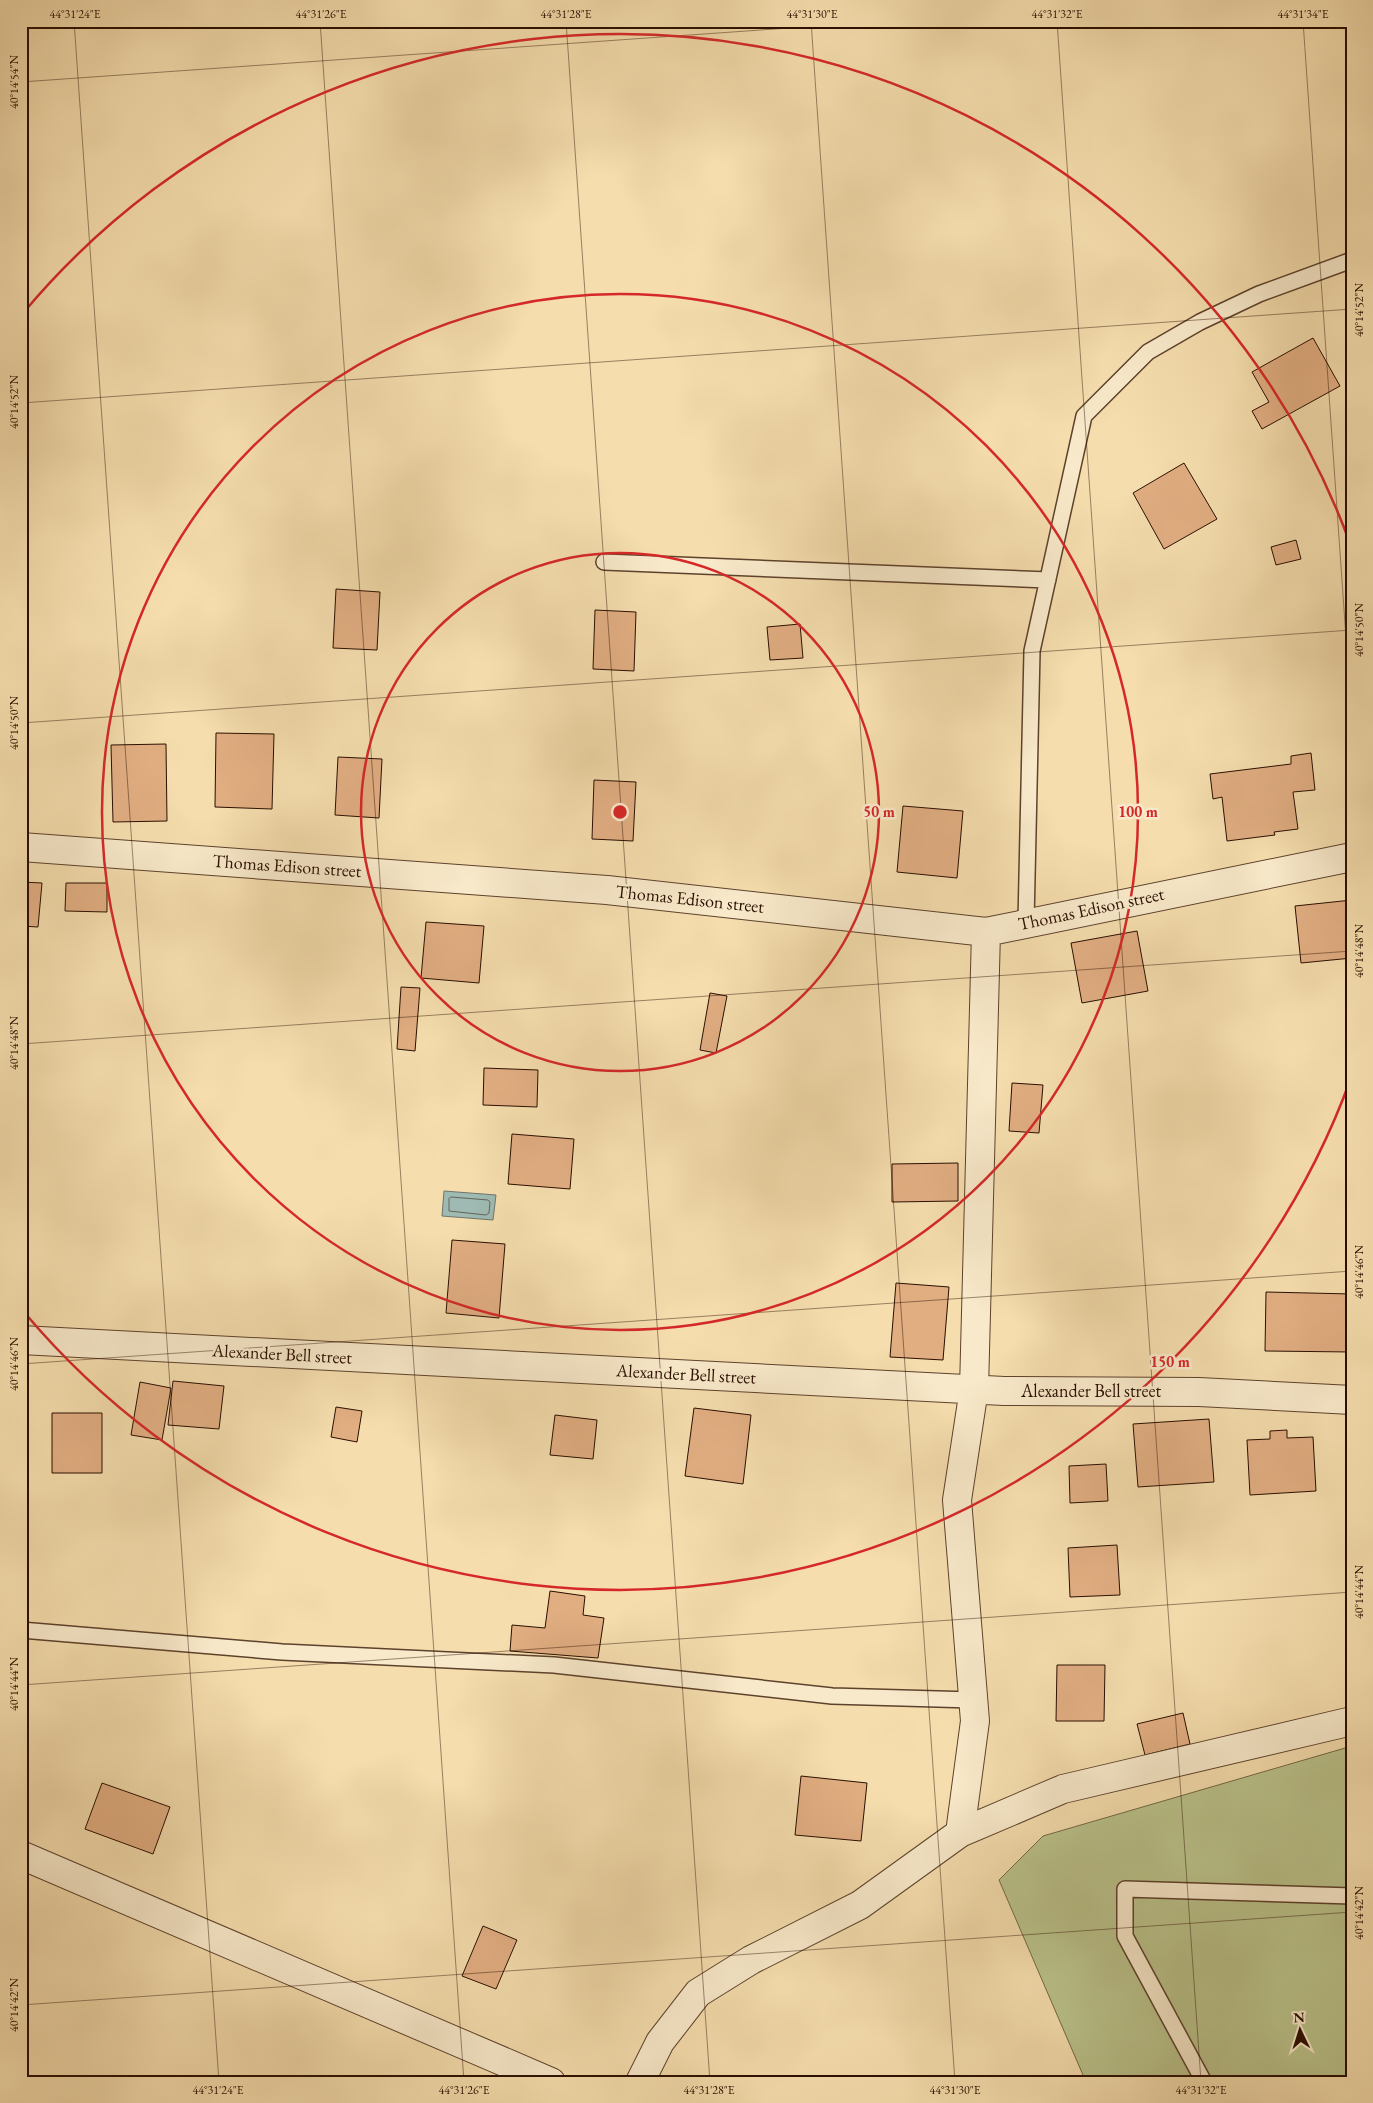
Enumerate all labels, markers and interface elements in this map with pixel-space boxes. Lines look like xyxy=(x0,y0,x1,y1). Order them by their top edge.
text: 44°31'24"E xyxy=(49,6,101,22)
text: 44°31'26"E xyxy=(295,6,347,22)
text: 44°31'28"E xyxy=(540,6,592,22)
text: 44°31'30"E xyxy=(786,6,838,22)
text: 44°31'32"E xyxy=(1031,6,1083,22)
text: 44°31'34"E xyxy=(1277,6,1329,22)
text: 40°14'54"N xyxy=(6,55,22,109)
text: 40°14'52"N xyxy=(1351,283,1367,337)
text: 40°14'52"N xyxy=(6,375,22,429)
text: 40°14'50"N xyxy=(1351,603,1367,657)
text: 40°14'50"N xyxy=(6,696,22,750)
text: 50 m xyxy=(863,802,895,821)
text: 100 m xyxy=(1118,802,1158,821)
centre of rings xyxy=(611,803,629,821)
street label: Thomas Edison street xyxy=(212,849,362,882)
street label: Thomas Edison street xyxy=(615,879,766,918)
street label: Thomas Edison street xyxy=(1016,882,1166,935)
text: 40°14'48"N xyxy=(1351,924,1367,978)
text: 40°14'48"N xyxy=(6,1016,22,1070)
text: 40°14'46"N xyxy=(1351,1245,1367,1299)
text: 40°14'46"N xyxy=(6,1337,22,1391)
street label: Alexander Bell street xyxy=(210,1338,353,1369)
text: 150 m xyxy=(1150,1352,1190,1371)
street label: Alexander Bell street xyxy=(614,1358,757,1389)
street label: Alexander Bell street xyxy=(1020,1379,1161,1402)
text: 40°14'44"N xyxy=(1351,1565,1367,1619)
text: 40°14'44"N xyxy=(6,1657,22,1711)
text: 40°14'42"N xyxy=(1351,1886,1367,1940)
text: 40°14'42"N xyxy=(6,1978,22,2032)
north arrow xyxy=(1276,2006,1326,2056)
text: N xyxy=(1293,2008,1306,2026)
text: 44°31'24"E xyxy=(192,2082,244,2098)
text: 44°31'26"E xyxy=(438,2082,490,2098)
text: 44°31'28"E xyxy=(683,2082,735,2098)
text: 44°31'30"E xyxy=(929,2082,981,2098)
text: 44°31'32"E xyxy=(1175,2082,1227,2098)

